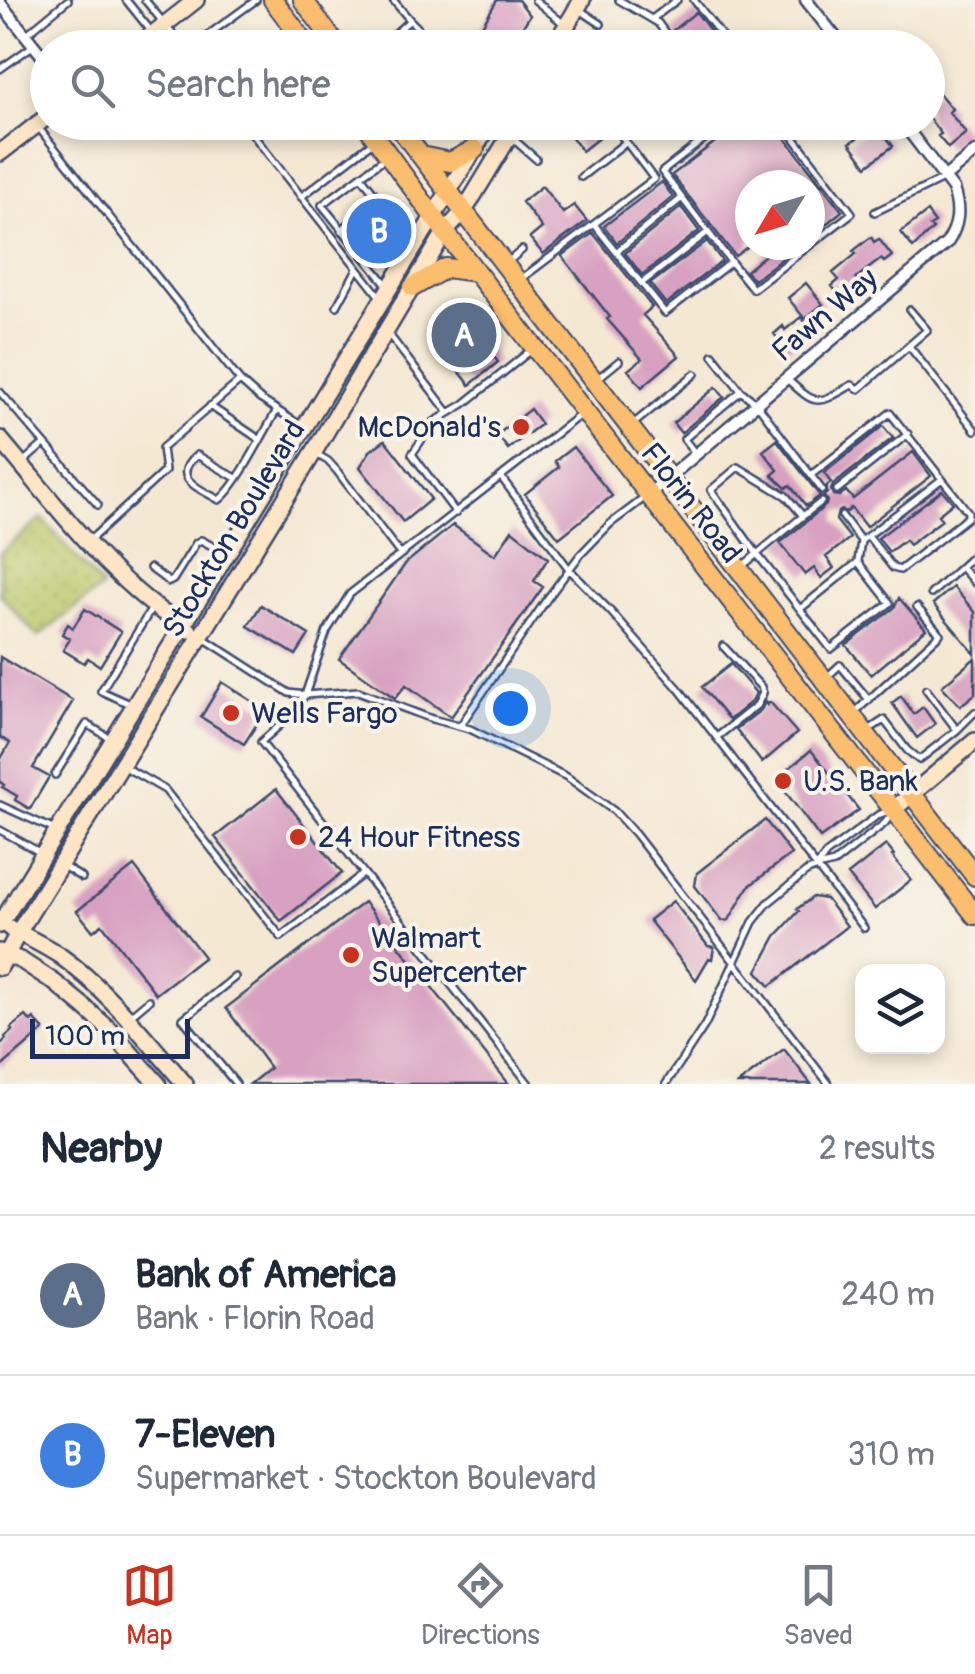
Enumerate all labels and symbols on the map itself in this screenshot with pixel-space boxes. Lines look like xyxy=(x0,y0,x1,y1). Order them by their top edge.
north arrow xyxy=(735,170,825,260)
pin: B xyxy=(346,194,412,268)
street label: Fawn Way xyxy=(765,260,885,370)
pin: A xyxy=(432,298,496,372)
place label: McDonald's xyxy=(357,409,501,446)
street label: Stockton Boulevard xyxy=(154,414,314,644)
marker: McDonald's xyxy=(510,416,532,438)
street label: Florin Road xyxy=(632,435,750,571)
your location xyxy=(485,683,536,734)
place label: Wells Fargo xyxy=(251,695,398,732)
marker: Wells Fargo xyxy=(220,702,242,724)
place label: U.S. Bank xyxy=(803,763,919,800)
marker: U.S. Bank xyxy=(772,770,794,792)
place label: 24 Hour Fitness xyxy=(318,819,520,856)
marker: 24 Hour Fitness xyxy=(287,826,309,848)
place label: Walmart Supercenter xyxy=(371,920,527,991)
marker: Walmart Supercenter xyxy=(340,944,362,966)
scale bar xyxy=(30,1014,190,1058)

